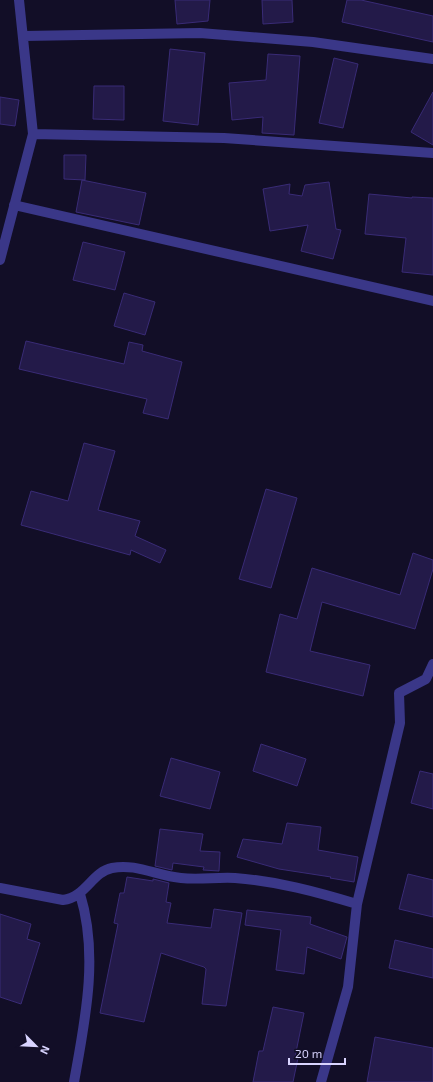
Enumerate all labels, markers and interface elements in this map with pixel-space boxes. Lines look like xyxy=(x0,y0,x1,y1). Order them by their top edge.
north arrow xyxy=(16,1026,56,1066)
scale bar xyxy=(289,1040,345,1066)
text: N xyxy=(38,1044,53,1057)
text: 20 m xyxy=(295,1046,322,1060)

